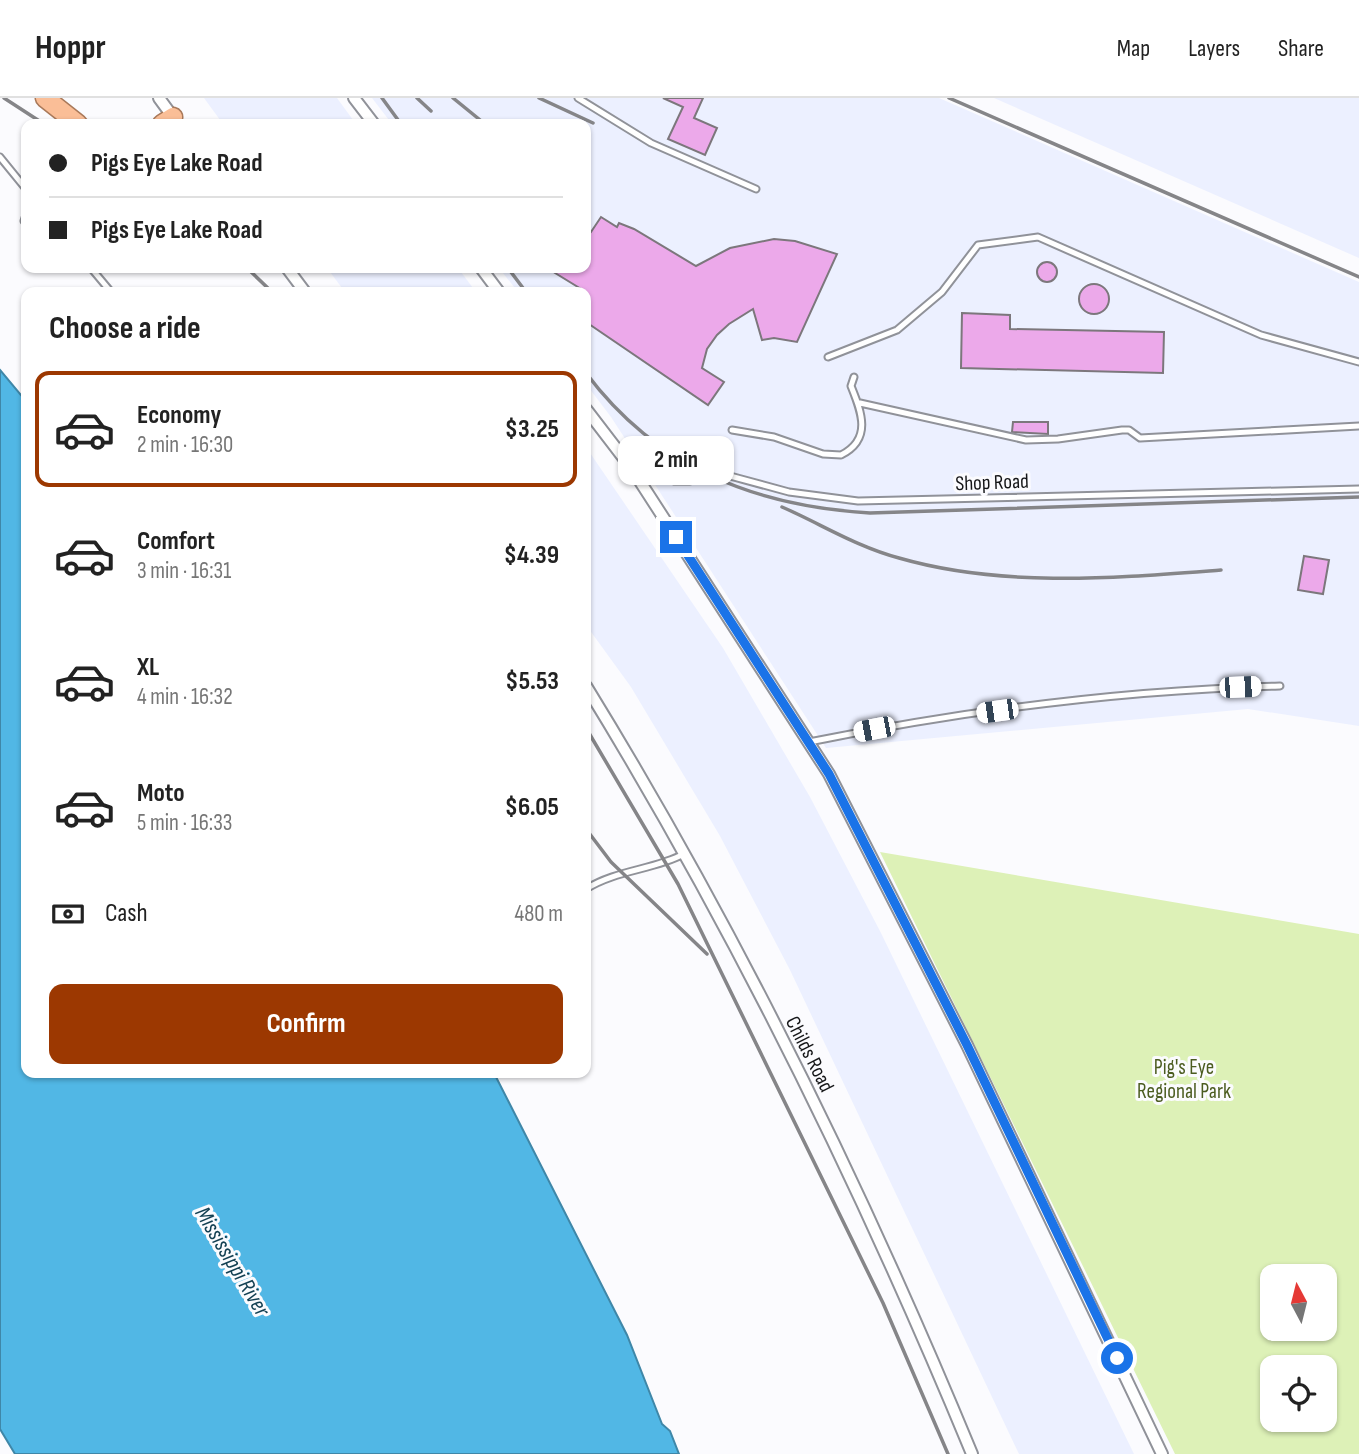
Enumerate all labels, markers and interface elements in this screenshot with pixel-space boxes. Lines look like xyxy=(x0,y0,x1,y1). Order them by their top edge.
text: Hoppr xyxy=(35,28,106,68)
text: Map xyxy=(1117,34,1150,63)
text: Layers xyxy=(1188,34,1240,63)
text: Share xyxy=(1278,34,1324,63)
text: Pigs Eye Lake Road xyxy=(91,148,263,179)
text: Pigs Eye Lake Road xyxy=(91,215,263,246)
text: Choose a ride xyxy=(49,309,201,348)
icon: car xyxy=(53,398,116,461)
text: Economy xyxy=(137,400,221,431)
text: $3.25 xyxy=(505,414,559,445)
text: 2 min · 16:30 xyxy=(137,431,233,459)
callout: 2 min xyxy=(618,436,734,484)
text: 2 min xyxy=(654,446,698,474)
street label: Shop Road xyxy=(955,469,1029,496)
route end xyxy=(660,521,692,553)
icon: car xyxy=(53,524,116,587)
text: Comfort xyxy=(137,526,215,557)
text: $4.39 xyxy=(504,540,559,571)
text: 3 min · 16:31 xyxy=(137,557,231,585)
icon: car xyxy=(53,650,116,713)
text: XL xyxy=(137,652,159,683)
text: $5.53 xyxy=(505,666,559,697)
car xyxy=(1219,676,1262,698)
text: 4 min · 16:32 xyxy=(137,683,233,711)
car xyxy=(975,698,1020,724)
car xyxy=(852,715,897,743)
icon: car xyxy=(53,776,116,839)
text: Moto xyxy=(137,778,185,809)
text: $6.05 xyxy=(505,792,559,823)
text: 5 min · 16:33 xyxy=(137,809,232,837)
icon: cash xyxy=(49,895,87,933)
text: Cash xyxy=(105,898,148,929)
text: 480 m xyxy=(515,900,563,928)
button: Confirm xyxy=(49,984,563,1064)
street label: Childs Road xyxy=(780,1012,839,1096)
park label: Pig's Eye Regional Park xyxy=(1137,1055,1231,1104)
water label: Mississippi River xyxy=(188,1202,277,1323)
north arrow xyxy=(1260,1264,1337,1340)
map controls xyxy=(1260,1264,1337,1432)
route start xyxy=(1101,1342,1133,1374)
button: locate xyxy=(1260,1355,1337,1432)

